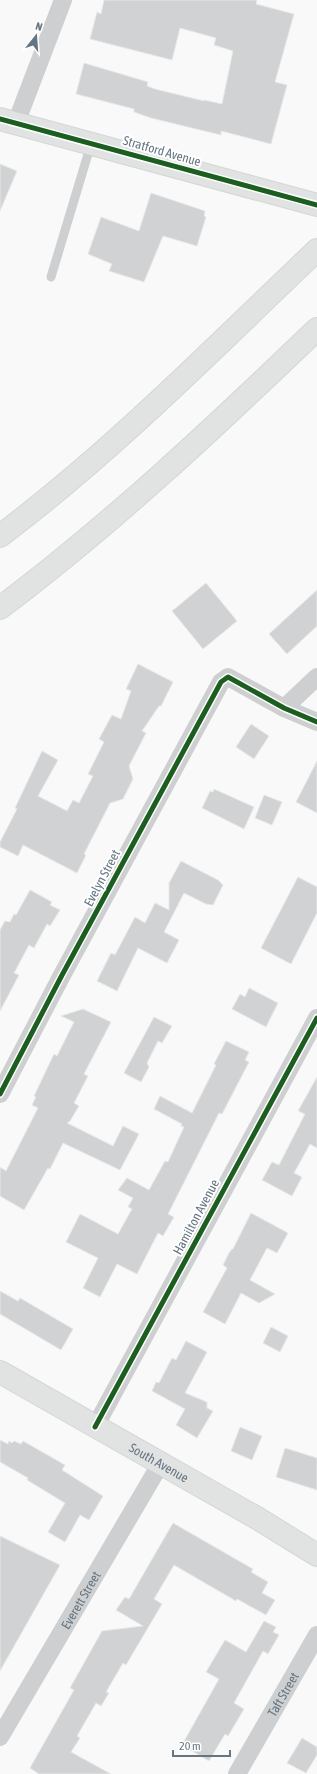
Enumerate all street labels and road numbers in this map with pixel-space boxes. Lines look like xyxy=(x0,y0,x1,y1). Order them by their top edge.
street label: Stratford Avenue xyxy=(121,133,203,169)
street label: Evelyn Street xyxy=(81,847,123,909)
street label: Hamilton Avenue xyxy=(170,1177,222,1257)
street label: South Avenue xyxy=(127,1440,191,1485)
street label: Everett Street xyxy=(58,1568,103,1631)
street label: Taft Street xyxy=(264,1669,302,1719)

